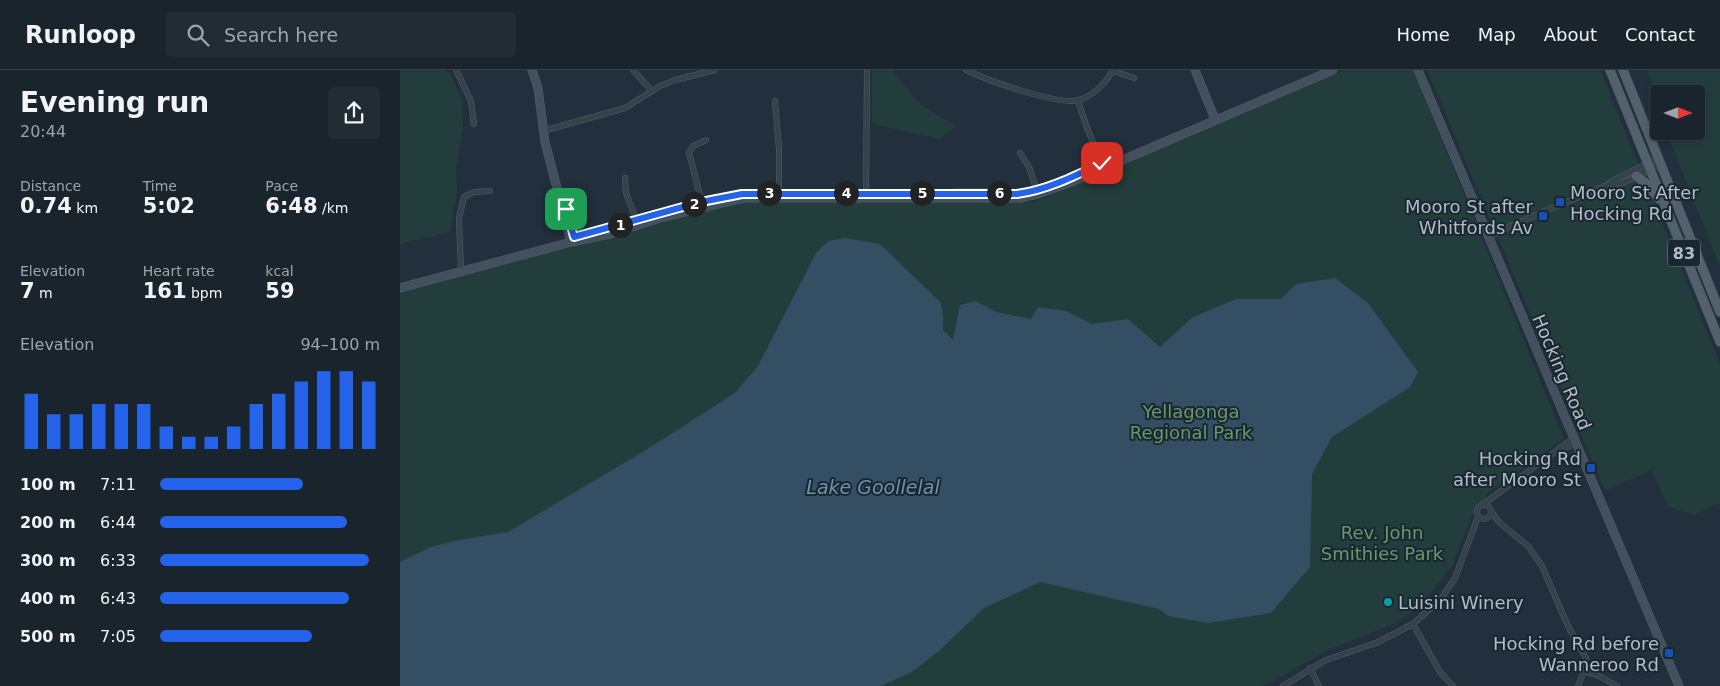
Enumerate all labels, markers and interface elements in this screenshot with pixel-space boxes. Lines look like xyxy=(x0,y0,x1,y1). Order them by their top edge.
search box xyxy=(166,12,516,57)
text: Runloop xyxy=(25,21,136,49)
icon: search xyxy=(184,21,212,49)
text: Search here xyxy=(224,24,338,46)
text: Home xyxy=(1397,24,1450,45)
text: Map xyxy=(1478,24,1516,45)
text: About xyxy=(1544,24,1597,45)
text: Contact xyxy=(1625,24,1695,45)
north arrow xyxy=(1650,85,1705,140)
map controls xyxy=(1650,85,1705,140)
text: Evening run xyxy=(20,86,209,119)
button: share xyxy=(328,87,380,139)
text: 20:44 xyxy=(20,122,66,141)
pin xyxy=(1081,142,1123,184)
icon: check xyxy=(1088,149,1116,177)
text: Distance xyxy=(20,178,81,194)
text: Time xyxy=(143,178,177,194)
text: Pace xyxy=(265,178,298,194)
pin: 3 xyxy=(756,180,782,206)
pin: 4 xyxy=(834,180,858,206)
pin: 5 xyxy=(910,180,934,206)
pin: 6 xyxy=(986,180,1012,206)
place label: Mooro St After Hocking Rd xyxy=(1570,182,1699,224)
text: 3 xyxy=(765,185,774,201)
text: 4 xyxy=(842,185,851,201)
text: 5 xyxy=(918,185,927,201)
text: 6 xyxy=(995,185,1004,201)
pin xyxy=(545,188,587,230)
pin: 2 xyxy=(682,192,706,216)
text: 0.74 xyxy=(20,194,72,218)
text: 5:02 xyxy=(143,194,195,218)
text: 6:48 xyxy=(265,194,318,218)
icon: arrive xyxy=(552,195,580,223)
text: 2 xyxy=(690,196,699,212)
place label: Mooro St after Whitfords Av xyxy=(1405,196,1534,238)
marker: Mooro St After Hocking Rd xyxy=(1554,196,1566,208)
text: km xyxy=(72,200,98,216)
text: /km xyxy=(318,200,348,216)
marker: Mooro St after Whitfords Av xyxy=(1537,210,1549,222)
pin: 1 xyxy=(608,212,632,238)
text: 1 xyxy=(616,217,625,233)
road number: 83 xyxy=(1668,240,1700,267)
text: Elevation xyxy=(20,263,85,279)
text: Heart rate xyxy=(143,263,215,279)
text: kcal xyxy=(265,263,294,279)
text: 7 xyxy=(20,279,35,303)
text: 161 xyxy=(143,279,187,303)
text: 59 xyxy=(265,279,295,303)
text: m xyxy=(35,285,53,301)
text: bpm xyxy=(187,285,222,301)
street label: Hocking Road xyxy=(1528,311,1596,433)
text: Elevation xyxy=(20,335,94,354)
text: 94–100 m xyxy=(300,335,380,354)
park label: Yellagonga Regional Park xyxy=(1130,401,1253,443)
place label: Hocking Rd after Mooro St xyxy=(1453,448,1581,490)
marker: Hocking Rd after Mooro St xyxy=(1585,462,1597,474)
text: 100 m xyxy=(20,475,76,494)
text: 7:11 xyxy=(100,475,136,494)
water label: Lake Goollelal xyxy=(806,476,940,498)
text: 200 m xyxy=(20,513,76,532)
text: 6:44 xyxy=(100,513,136,532)
park label: Rev. John Smithies Park xyxy=(1321,522,1444,564)
text: 300 m xyxy=(20,551,76,570)
text: 6:33 xyxy=(100,551,136,570)
text: 400 m xyxy=(20,589,76,608)
text: 6:43 xyxy=(100,589,136,608)
place label: Luisini Winery xyxy=(1398,592,1524,613)
marker: Luisini Winery xyxy=(1382,596,1394,608)
text: 500 m xyxy=(20,627,76,646)
text: 7:05 xyxy=(100,627,136,646)
place label: Hocking Rd before Wanneroo Rd xyxy=(1493,633,1659,675)
marker: Hocking Rd before Wanneroo Rd xyxy=(1663,647,1675,659)

